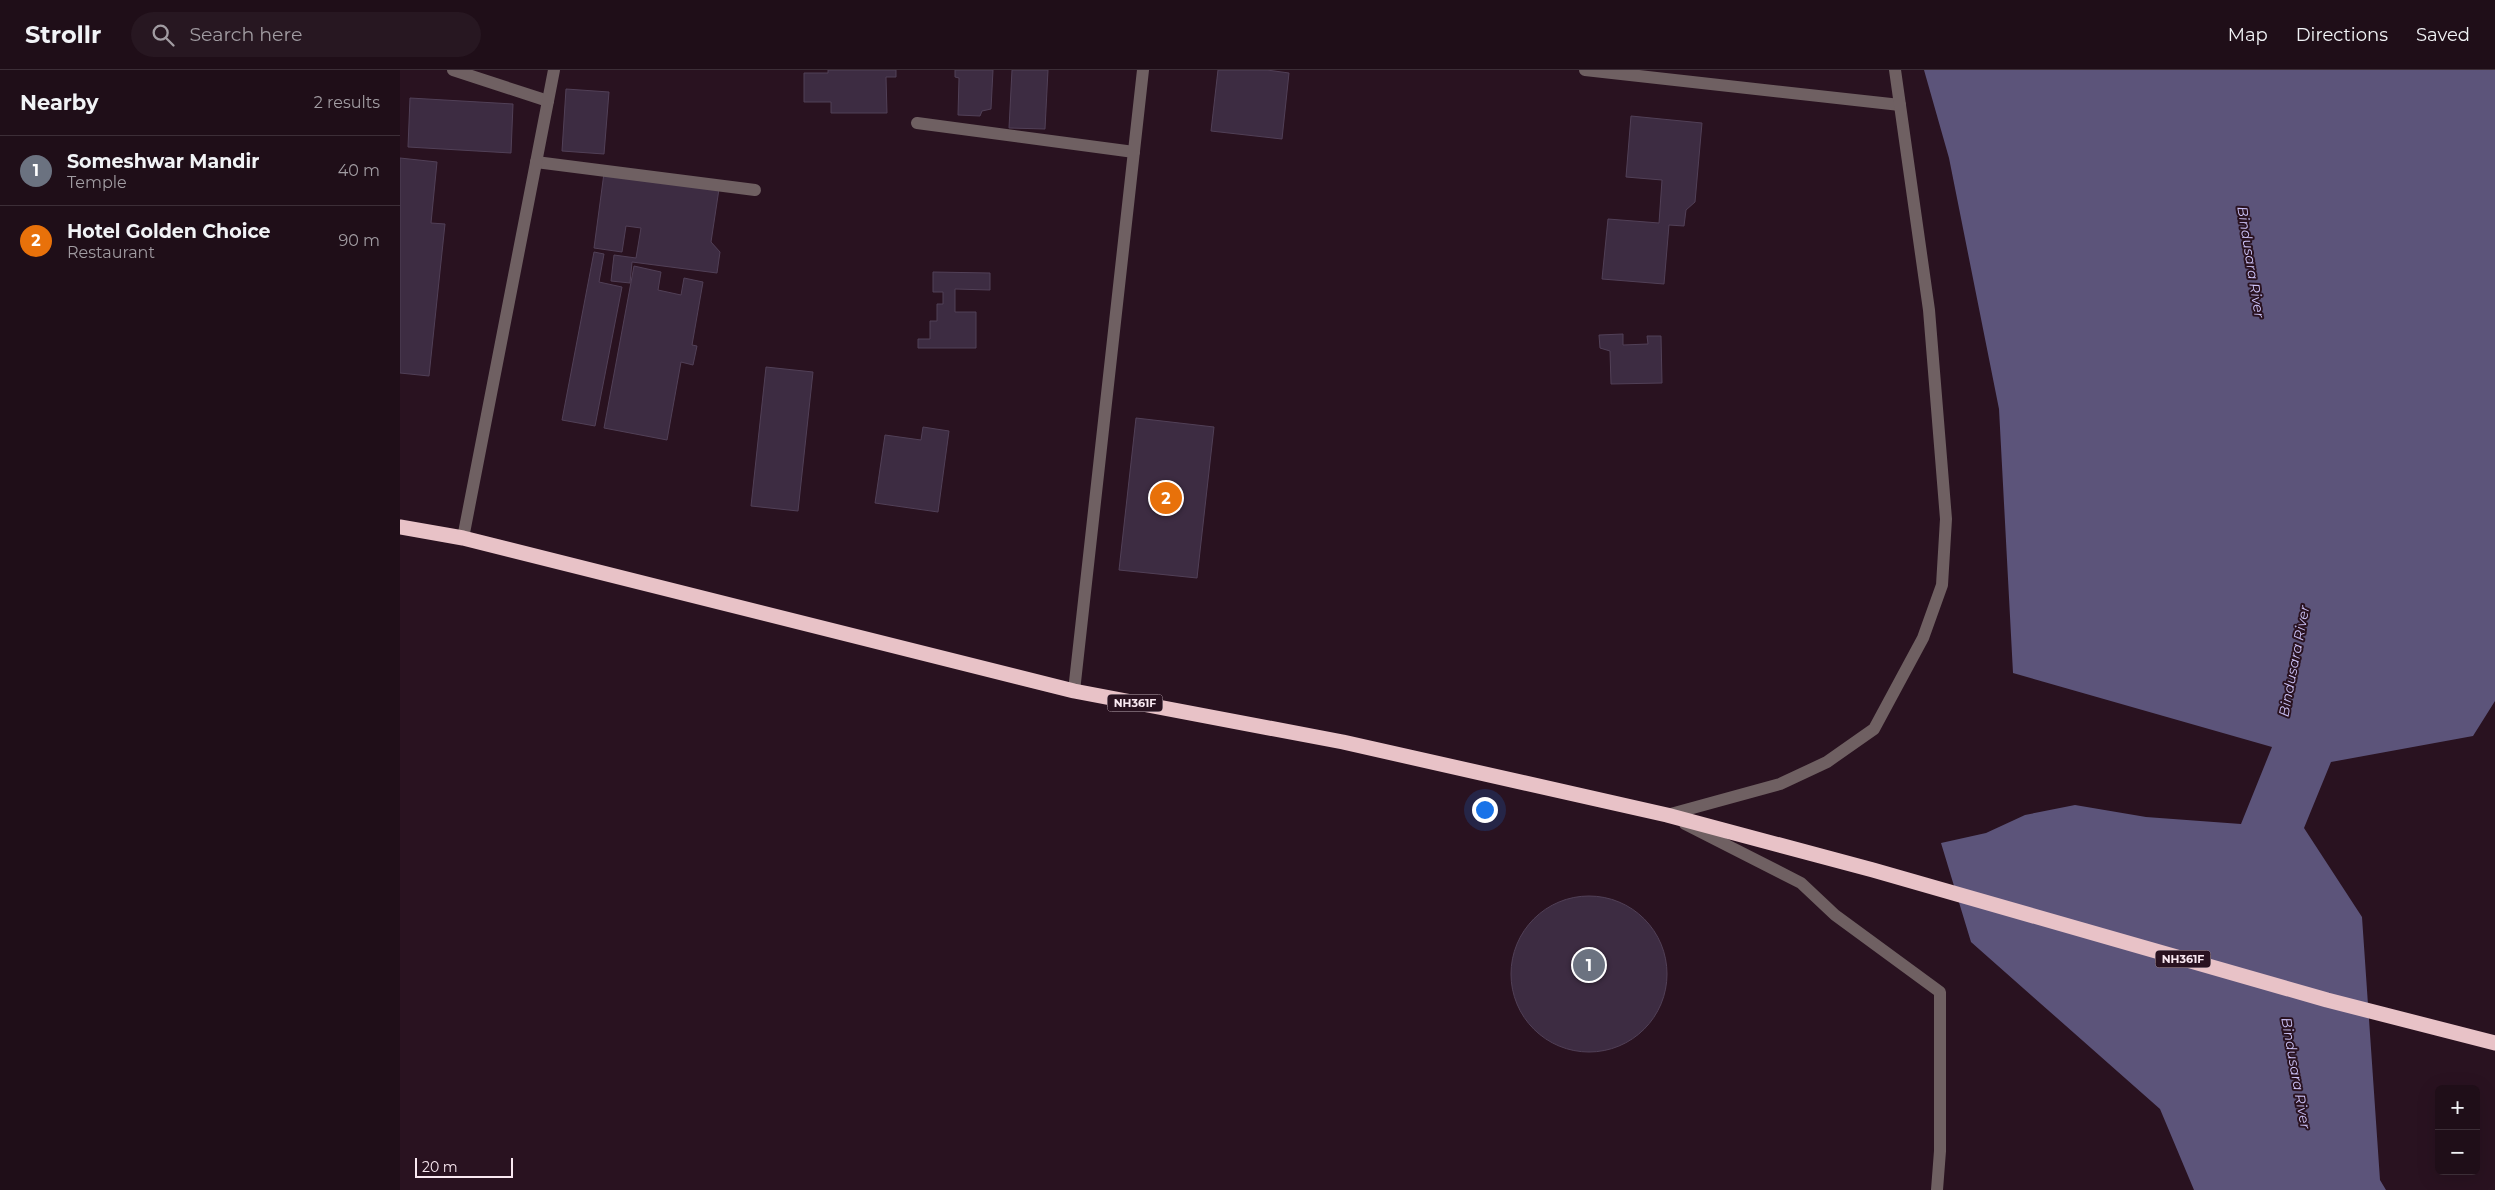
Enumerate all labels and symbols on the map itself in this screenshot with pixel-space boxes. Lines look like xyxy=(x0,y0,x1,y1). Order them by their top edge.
water label: Bindusara River xyxy=(2233,205,2269,320)
pin: 2 xyxy=(1150,479,1182,517)
water label: Bindusara River xyxy=(2274,603,2314,718)
road number: NH361F xyxy=(1108,694,1162,711)
your location xyxy=(1472,797,1498,823)
pin: 1 xyxy=(1573,946,1605,984)
road number: NH361F xyxy=(2156,951,2210,968)
water label: Bindusara River xyxy=(2277,1016,2315,1131)
scale bar xyxy=(415,1155,512,1178)

